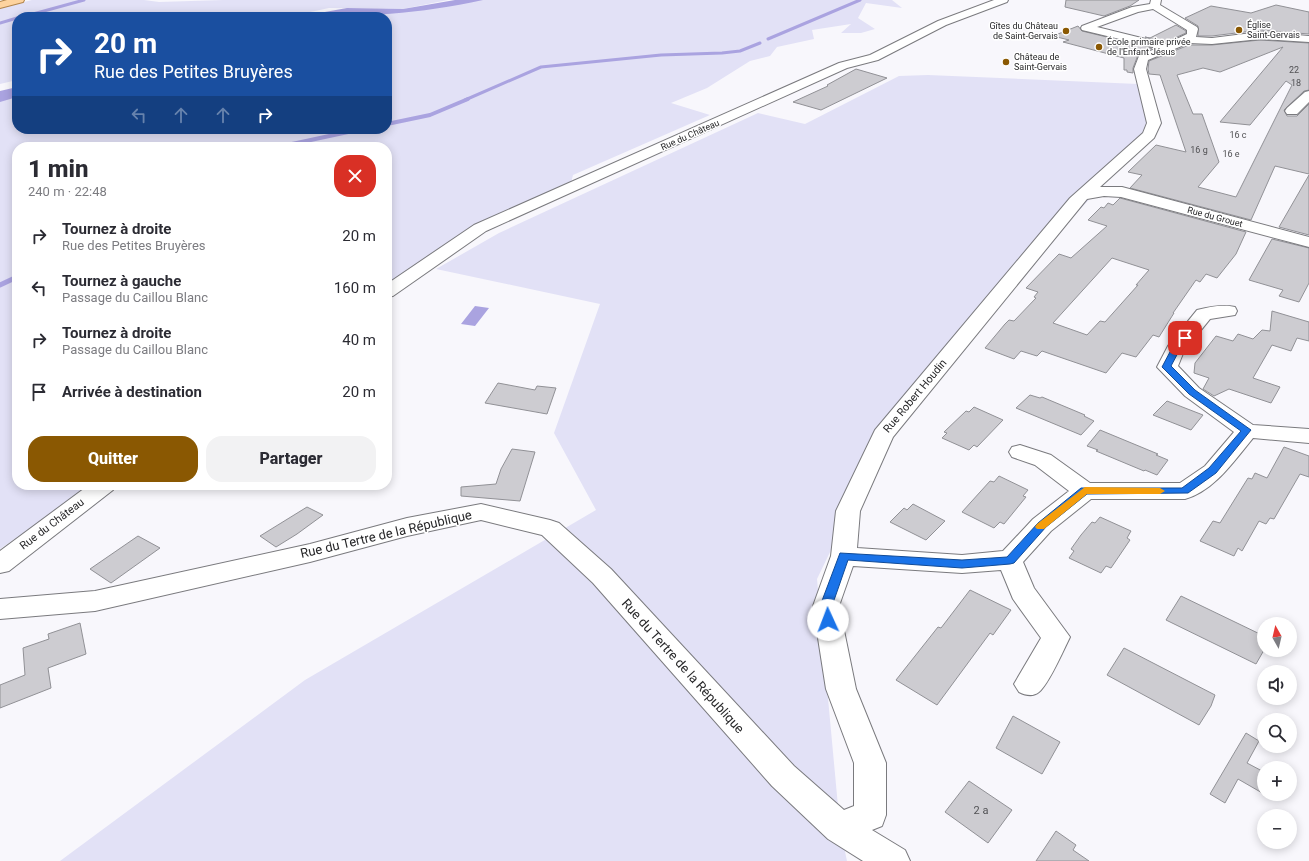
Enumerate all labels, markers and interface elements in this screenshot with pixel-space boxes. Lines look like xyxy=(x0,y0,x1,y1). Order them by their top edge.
place label: Église Saint-Gervais xyxy=(1247,19,1300,40)
place label: Gîtes du Château de Saint-Gervais xyxy=(989,21,1058,41)
marker: Église Saint-Gervais xyxy=(1234,25,1244,35)
marker: Gîtes du Château de Saint-Gervais xyxy=(1061,26,1071,36)
text: 20 m xyxy=(94,27,157,60)
icon: right xyxy=(28,28,80,80)
place label: École primaire privée de l'Enfant Jésus xyxy=(1107,36,1191,57)
marker: École primaire privée de l'Enfant Jésus xyxy=(1094,42,1104,52)
place label: Château de Saint-Gervais xyxy=(1014,52,1067,72)
marker: Château de Saint-Gervais xyxy=(1001,57,1011,67)
text: Rue des Petites Bruyères xyxy=(94,61,293,82)
house number: 22 xyxy=(1289,65,1299,75)
house number: 18 xyxy=(1291,78,1301,88)
icon: left xyxy=(128,104,150,126)
icon: ahead xyxy=(170,104,192,126)
icon: ahead xyxy=(212,104,234,126)
icon: right xyxy=(254,104,276,126)
street label: Rue du Château xyxy=(659,118,721,152)
house number: 16 c xyxy=(1229,130,1247,140)
house number: 16 g xyxy=(1190,145,1208,155)
house number: 16 e xyxy=(1222,149,1240,159)
text: 1 min xyxy=(28,155,89,183)
button: close xyxy=(334,155,376,197)
text: 240 m · 22:48 xyxy=(28,184,107,199)
street label: Rue du Grouet xyxy=(1186,205,1244,229)
text: Tournez à droite xyxy=(62,220,171,238)
icon: right xyxy=(28,225,50,247)
text: 20 m xyxy=(342,227,376,245)
text: Rue des Petites Bruyères xyxy=(62,238,205,253)
text: Tournez à gauche xyxy=(62,272,181,290)
icon: left xyxy=(28,277,50,299)
text: 160 m xyxy=(334,279,376,297)
text: Passage du Caillou Blanc xyxy=(62,290,208,305)
pin xyxy=(1168,321,1202,355)
text: Tournez à droite xyxy=(62,324,171,342)
icon: arrive xyxy=(1174,327,1196,349)
icon: right xyxy=(28,329,50,351)
text: 40 m xyxy=(342,331,376,349)
text: Passage du Caillou Blanc xyxy=(62,342,208,357)
street label: Rue Robert Houdin xyxy=(880,357,950,435)
icon: arrive xyxy=(28,381,50,403)
text: Arrivée à destination xyxy=(62,383,202,401)
text: 20 m xyxy=(342,383,376,401)
button: Quitter xyxy=(28,436,198,482)
button: Partager xyxy=(206,436,376,482)
street label: Rue du Château xyxy=(17,496,87,552)
street label: Rue du Tertre de la République xyxy=(299,507,473,561)
street label: Rue du Tertre de la République xyxy=(619,596,747,736)
position arrow xyxy=(807,599,849,641)
north arrow xyxy=(1257,617,1297,657)
map controls xyxy=(1257,617,1297,849)
button: sound xyxy=(1257,665,1297,705)
button: search xyxy=(1257,713,1297,753)
button: + xyxy=(1257,761,1297,801)
house number: 2 a xyxy=(974,804,988,817)
button: − xyxy=(1257,809,1297,849)

